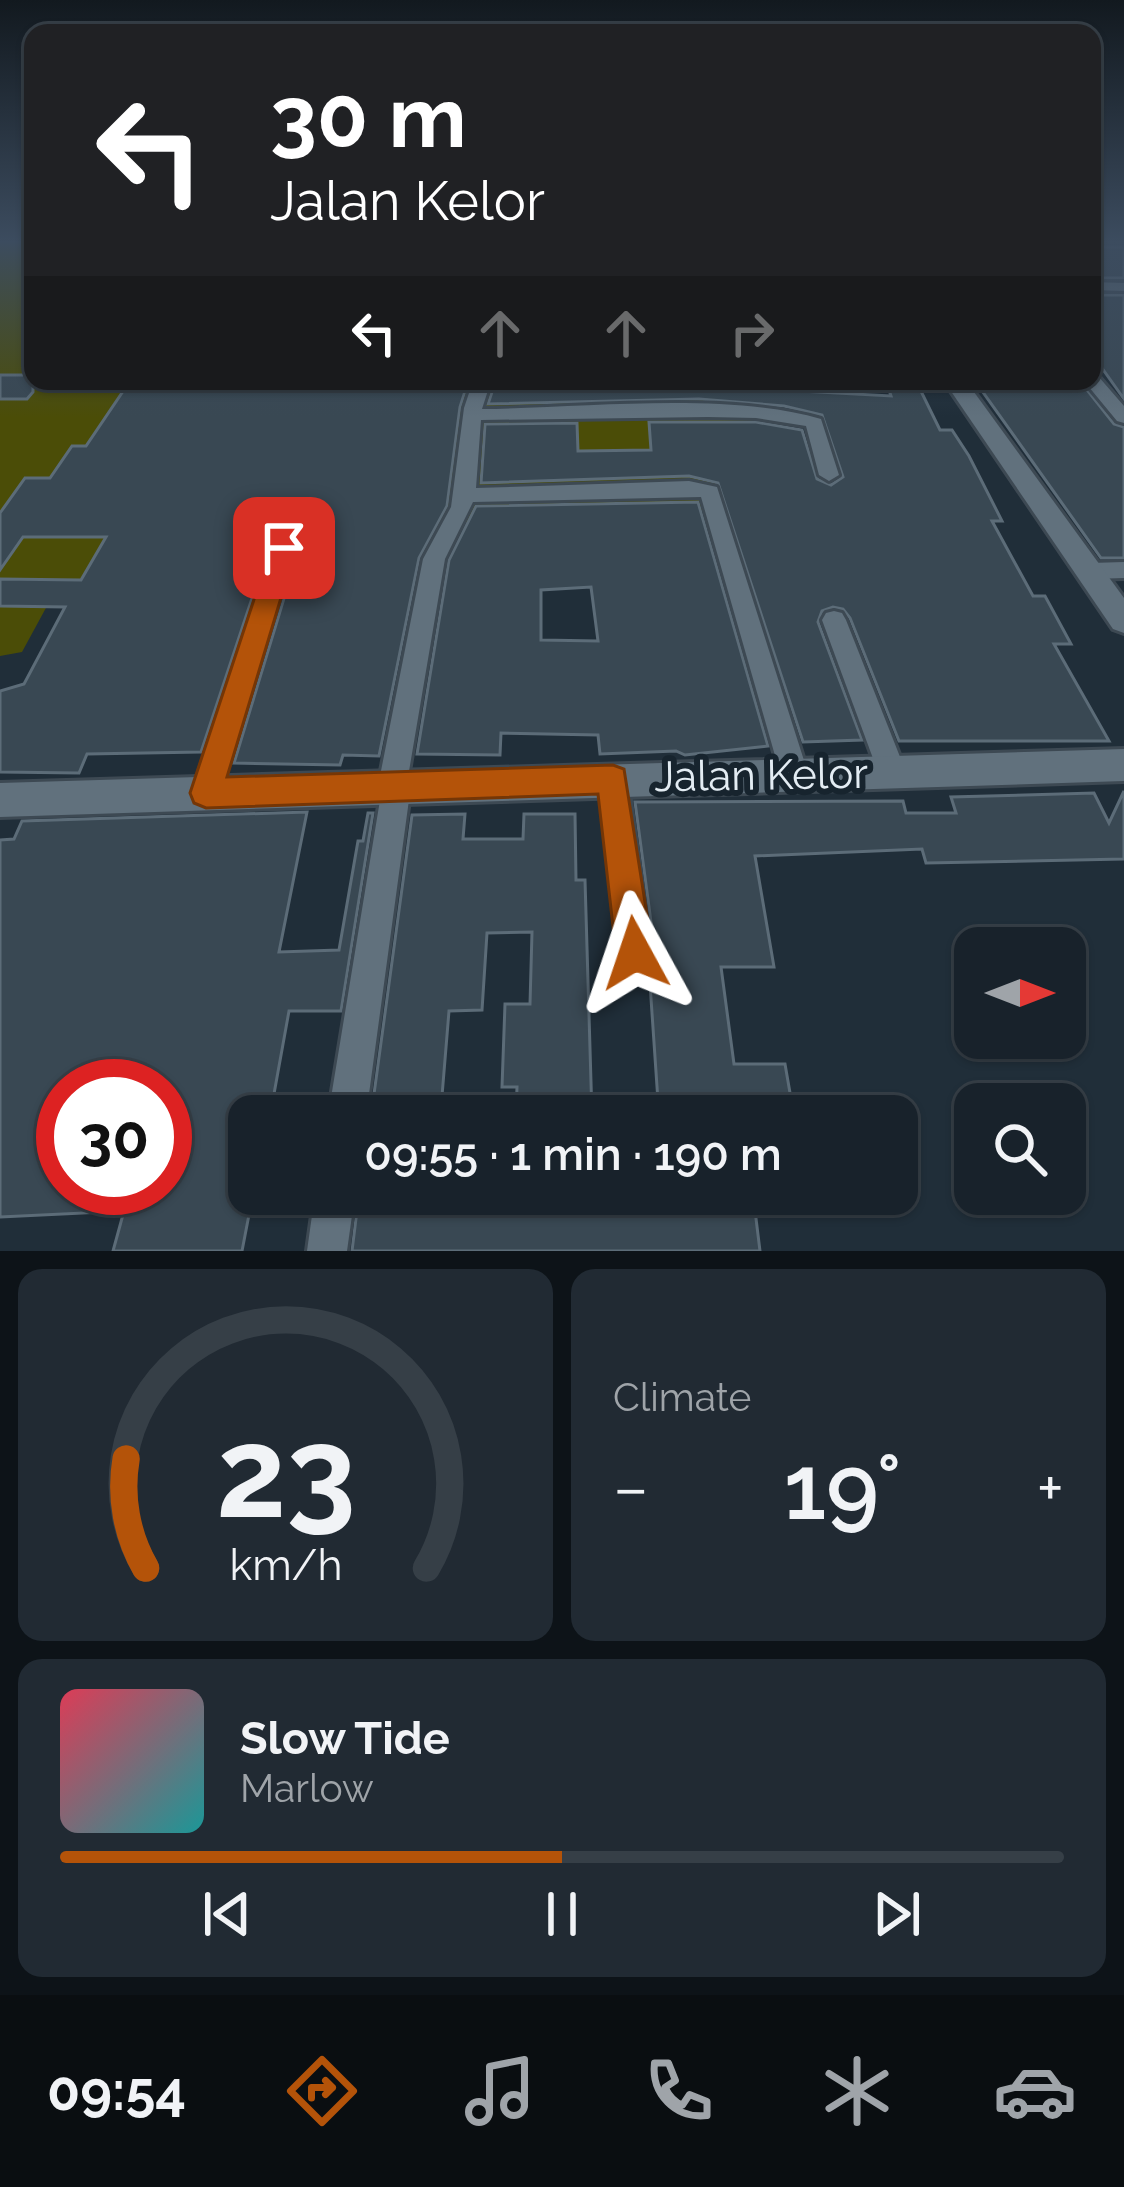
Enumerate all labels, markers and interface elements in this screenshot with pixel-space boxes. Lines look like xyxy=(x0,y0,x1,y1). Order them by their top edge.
text: 30 m xyxy=(270,68,467,167)
icon: left xyxy=(72,72,228,228)
text: Jalan Kelor xyxy=(270,169,545,233)
icon: left xyxy=(341,300,407,366)
icon: ahead xyxy=(467,300,533,366)
icon: ahead xyxy=(593,300,659,366)
icon: right xyxy=(719,300,785,366)
pin xyxy=(233,497,335,599)
icon: arrive xyxy=(251,515,317,581)
street label: Jalan Kelor xyxy=(654,749,869,801)
position arrow xyxy=(572,890,698,1016)
north arrow xyxy=(954,927,1086,1059)
map controls xyxy=(954,927,1086,1215)
speed limit sign: 30 xyxy=(36,1059,192,1215)
button: search xyxy=(954,1083,1086,1215)
text: 09:55 · 1 min · 190 m xyxy=(364,1128,782,1181)
text: Climate xyxy=(613,1374,751,1420)
text: 23 xyxy=(215,1400,356,1546)
text: 19° xyxy=(784,1434,901,1540)
text: − xyxy=(613,1449,649,1526)
text: + xyxy=(1037,1449,1064,1526)
text: km/h xyxy=(229,1540,342,1590)
text: Slow Tide xyxy=(240,1712,450,1765)
text: Marlow xyxy=(240,1765,374,1811)
icon: previous xyxy=(194,1881,260,1947)
icon: pause xyxy=(529,1881,595,1947)
icon: next xyxy=(864,1881,930,1947)
icon: directions xyxy=(280,2049,364,2133)
icon: music xyxy=(458,2049,542,2133)
icon: phone xyxy=(637,2049,721,2133)
icon: climate xyxy=(815,2049,899,2133)
icon: car xyxy=(993,2049,1077,2133)
text: 09:54 xyxy=(47,2059,186,2123)

